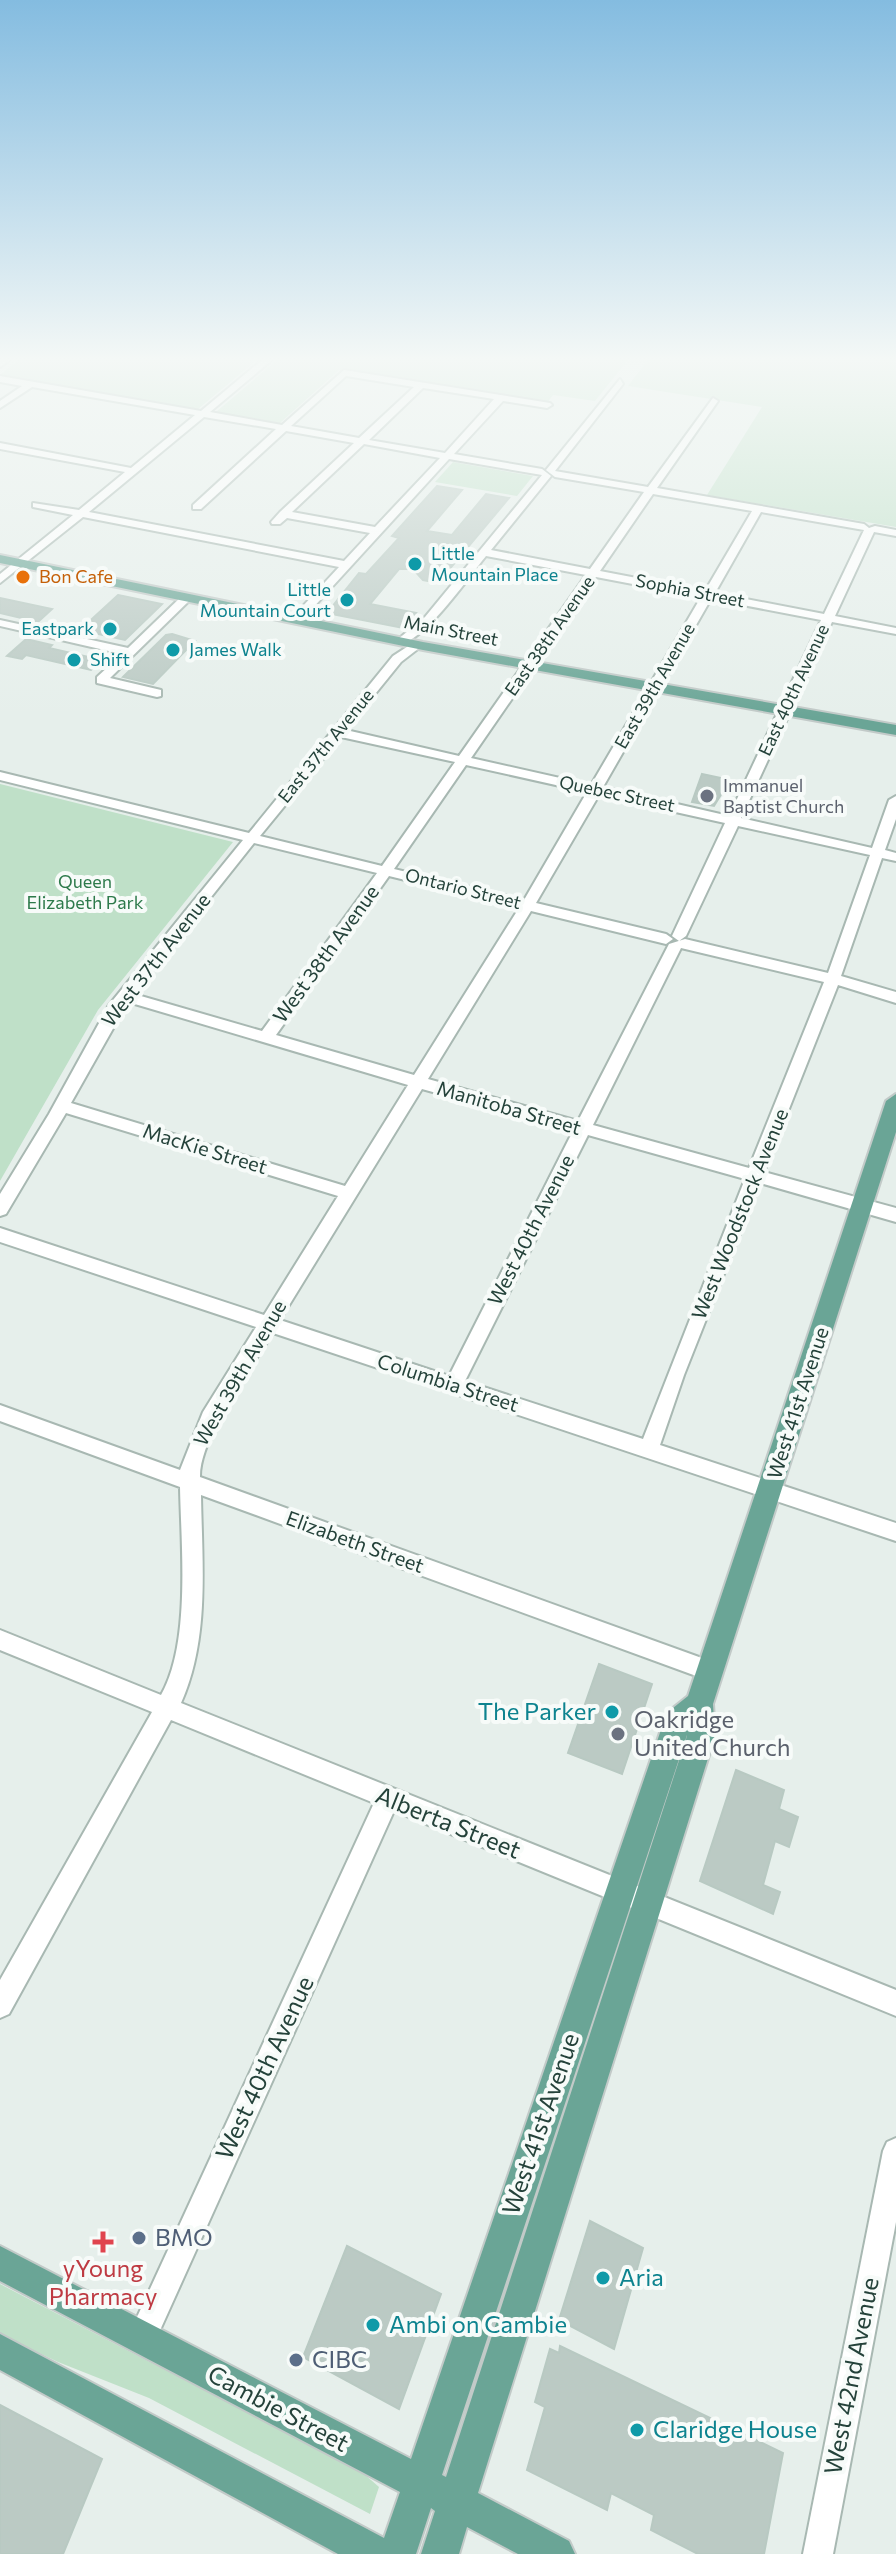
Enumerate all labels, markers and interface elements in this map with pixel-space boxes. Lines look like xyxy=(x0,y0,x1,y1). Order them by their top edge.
place label: Little Mountain Place xyxy=(431,542,558,585)
marker: Little Mountain Place xyxy=(406,555,424,573)
place label: Bon Cafe xyxy=(39,565,113,587)
marker: Bon Cafe xyxy=(14,568,32,586)
street label: Sophia Street xyxy=(634,569,747,611)
street label: East 38th Avenue xyxy=(500,571,599,700)
place label: Little Mountain Court xyxy=(200,578,331,621)
marker: Little Mountain Court xyxy=(338,591,356,609)
street label: Main Street xyxy=(402,610,500,650)
place label: Eastpark xyxy=(21,617,94,639)
street label: East 39th Avenue xyxy=(609,619,699,752)
marker: Eastpark xyxy=(101,620,119,638)
street label: East 40th Avenue xyxy=(753,620,833,759)
place label: James Walk xyxy=(189,638,282,660)
marker: James Walk xyxy=(164,641,182,659)
place label: Shift xyxy=(90,648,130,670)
marker: Shift xyxy=(65,651,83,669)
street label: East 37th Avenue xyxy=(273,684,378,807)
street label: Quebec Street xyxy=(557,770,677,816)
place label: Immanuel Baptist Church xyxy=(723,774,844,817)
marker: Immanuel Baptist Church xyxy=(698,787,716,805)
street label: Ontario Street xyxy=(403,863,523,913)
park label: Queen Elizabeth Park xyxy=(26,870,144,913)
street label: West 38th Avenue xyxy=(267,880,383,1027)
street label: West 37th Avenue xyxy=(96,888,215,1031)
street label: Manitoba Street xyxy=(435,1075,584,1139)
street label: West Woodstock Avenue xyxy=(686,1105,792,1323)
street label: MacKie Street xyxy=(140,1118,270,1178)
street label: West 40th Avenue xyxy=(482,1150,578,1309)
street label: West 39th Avenue xyxy=(188,1295,291,1450)
street label: West 41st Avenue xyxy=(761,1324,833,1482)
street label: Columbia Street xyxy=(375,1348,522,1416)
street label: Elizabeth Street xyxy=(283,1505,427,1577)
place label: The Parker xyxy=(478,1696,596,1725)
marker: The Parker xyxy=(603,1703,621,1721)
place label: Oakridge United Church xyxy=(634,1704,791,1761)
marker: Oakridge United Church xyxy=(609,1725,627,1743)
street label: Alberta Street xyxy=(372,1779,525,1864)
street label: West 40th Avenue xyxy=(208,1971,319,2164)
street label: West 41st Avenue xyxy=(495,2029,584,2218)
place label: BMO xyxy=(155,2222,213,2251)
marker: BMO xyxy=(130,2229,148,2247)
marker: yYoung Pharmacy xyxy=(94,2233,112,2251)
place label: yYoung Pharmacy xyxy=(49,2253,157,2310)
place label: Aria xyxy=(619,2262,664,2291)
marker: Aria xyxy=(594,2269,612,2287)
street label: West 42nd Avenue xyxy=(817,2275,884,2477)
place label: Ambi on Cambie xyxy=(389,2309,567,2338)
marker: Ambi on Cambie xyxy=(364,2316,382,2334)
place label: CIBC xyxy=(312,2344,367,2373)
marker: CIBC xyxy=(287,2351,305,2369)
street label: Cambie Street xyxy=(203,2358,354,2457)
place label: Claridge House xyxy=(653,2414,817,2443)
marker: Claridge House xyxy=(628,2421,646,2439)

